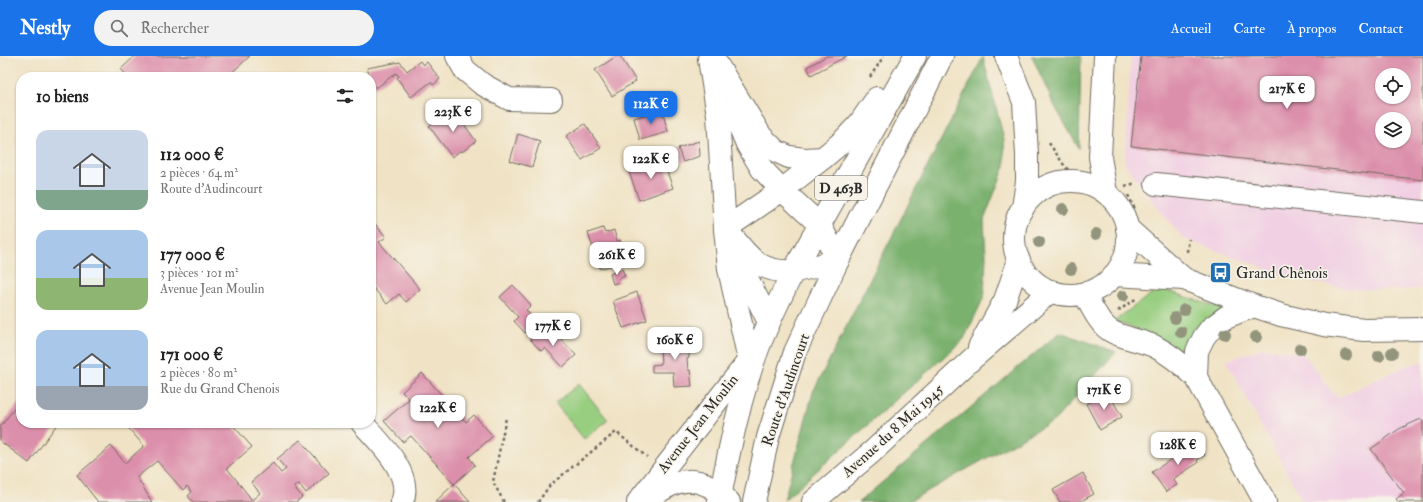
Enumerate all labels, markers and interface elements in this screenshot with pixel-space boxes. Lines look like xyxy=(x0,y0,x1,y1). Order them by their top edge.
search box xyxy=(94,10,374,46)
text: Nestly xyxy=(20,16,70,40)
icon: search xyxy=(108,17,130,39)
text: Rechercher xyxy=(140,19,209,38)
text: Accueil xyxy=(1171,20,1211,37)
text: Carte xyxy=(1233,20,1265,37)
text: À propos xyxy=(1287,20,1336,37)
text: Contact xyxy=(1358,20,1403,37)
map controls xyxy=(1375,68,1411,148)
button: locate xyxy=(1375,68,1411,104)
pin: 217K € xyxy=(1254,76,1320,110)
text: 217K € xyxy=(1269,81,1305,97)
icon: filters xyxy=(334,85,356,107)
text: 10 biens xyxy=(36,86,89,107)
pin: 112K € xyxy=(618,91,684,125)
text: 112K € xyxy=(633,96,669,112)
pin: 223K € xyxy=(420,99,486,133)
text: 223K € xyxy=(434,104,472,120)
button: layers xyxy=(1375,112,1411,148)
text: 112 000 € xyxy=(160,144,224,165)
icon: home xyxy=(68,146,116,194)
pin: 122K € xyxy=(618,146,684,180)
text: 122K € xyxy=(632,151,670,167)
text: 2 pièces · 64 m² xyxy=(160,165,238,181)
road number: D 463B xyxy=(815,176,867,200)
text: Route d'Audincourt xyxy=(160,181,262,197)
pin: 261K € xyxy=(584,242,650,276)
text: 177 000 € xyxy=(160,244,225,265)
icon: home xyxy=(68,246,116,294)
text: 261K € xyxy=(598,247,636,263)
bus stop icon: Grand Chênois xyxy=(1207,260,1233,286)
place label: Grand Chênois xyxy=(1236,264,1328,283)
text: 3 pièces · 101 m² xyxy=(160,265,239,281)
text: Avenue Jean Moulin xyxy=(160,281,264,297)
pin: 177K € xyxy=(520,313,586,347)
text: 177K € xyxy=(535,318,571,334)
pin: 160K € xyxy=(642,327,708,361)
street label: Route d'Audincourt xyxy=(758,331,814,449)
text: 160K € xyxy=(656,332,694,348)
text: 171 000 € xyxy=(160,344,223,365)
icon: home xyxy=(68,346,116,394)
text: 2 pièces · 80 m² xyxy=(160,365,237,381)
street label: Avenue Jean Moulin xyxy=(653,370,744,479)
pin: 171K € xyxy=(1071,377,1137,411)
street label: Avenue du 8 Mai 1945 xyxy=(837,380,948,482)
text: Rue du Grand Chenois xyxy=(160,381,279,397)
text: 171K € xyxy=(1087,382,1121,398)
pin: 122K € xyxy=(405,395,471,429)
text: 122K € xyxy=(419,400,457,416)
pin: 128K € xyxy=(1145,432,1211,466)
text: 128K € xyxy=(1160,437,1196,453)

